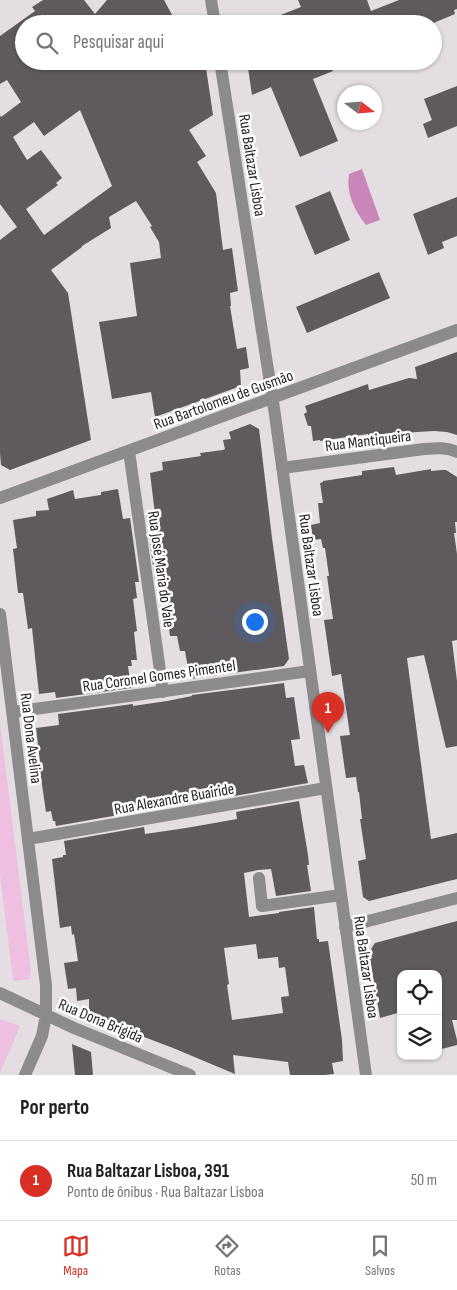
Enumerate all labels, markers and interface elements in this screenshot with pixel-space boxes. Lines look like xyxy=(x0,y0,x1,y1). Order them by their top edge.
search box xyxy=(15,15,442,70)
icon: search xyxy=(33,29,61,57)
text: Pesquisar aqui xyxy=(73,31,164,54)
north arrow xyxy=(337,85,382,130)
street label: Rua Baltazar Lisboa xyxy=(234,113,269,218)
street label: Rua Bartolomeu de Gusmão xyxy=(151,366,296,434)
street label: Rua Mantiqueira xyxy=(324,427,412,456)
street label: Rua José Maria do Vale xyxy=(143,510,178,629)
street label: Rua Baltazar Lisboa xyxy=(294,513,327,618)
your location xyxy=(242,609,268,635)
street label: Rua Coronel Gomes Pimentel xyxy=(82,656,237,697)
street label: Rua Dona Avelina xyxy=(16,692,46,785)
pin: 1 xyxy=(312,692,344,733)
street label: Rua Alexandre Buairide xyxy=(113,780,236,819)
street label: Rua Baltazar Lisboa xyxy=(349,915,382,1020)
map controls xyxy=(397,970,442,1060)
button: locate xyxy=(397,970,442,1015)
street label: Rua Dona Brígida xyxy=(55,995,145,1048)
button: layers xyxy=(397,1015,442,1060)
text: Por perto xyxy=(20,1095,89,1120)
text: Rua Baltazar Lisboa, 391 xyxy=(67,1160,229,1183)
text: 1 xyxy=(33,1171,39,1190)
text: 50 m xyxy=(411,1171,437,1190)
text: Ponto de ônibus · Rua Baltazar Lisboa xyxy=(67,1183,264,1202)
tab: Mapa xyxy=(62,1232,90,1279)
tab: Rotas xyxy=(213,1232,241,1279)
tab: Salvos xyxy=(365,1232,395,1279)

